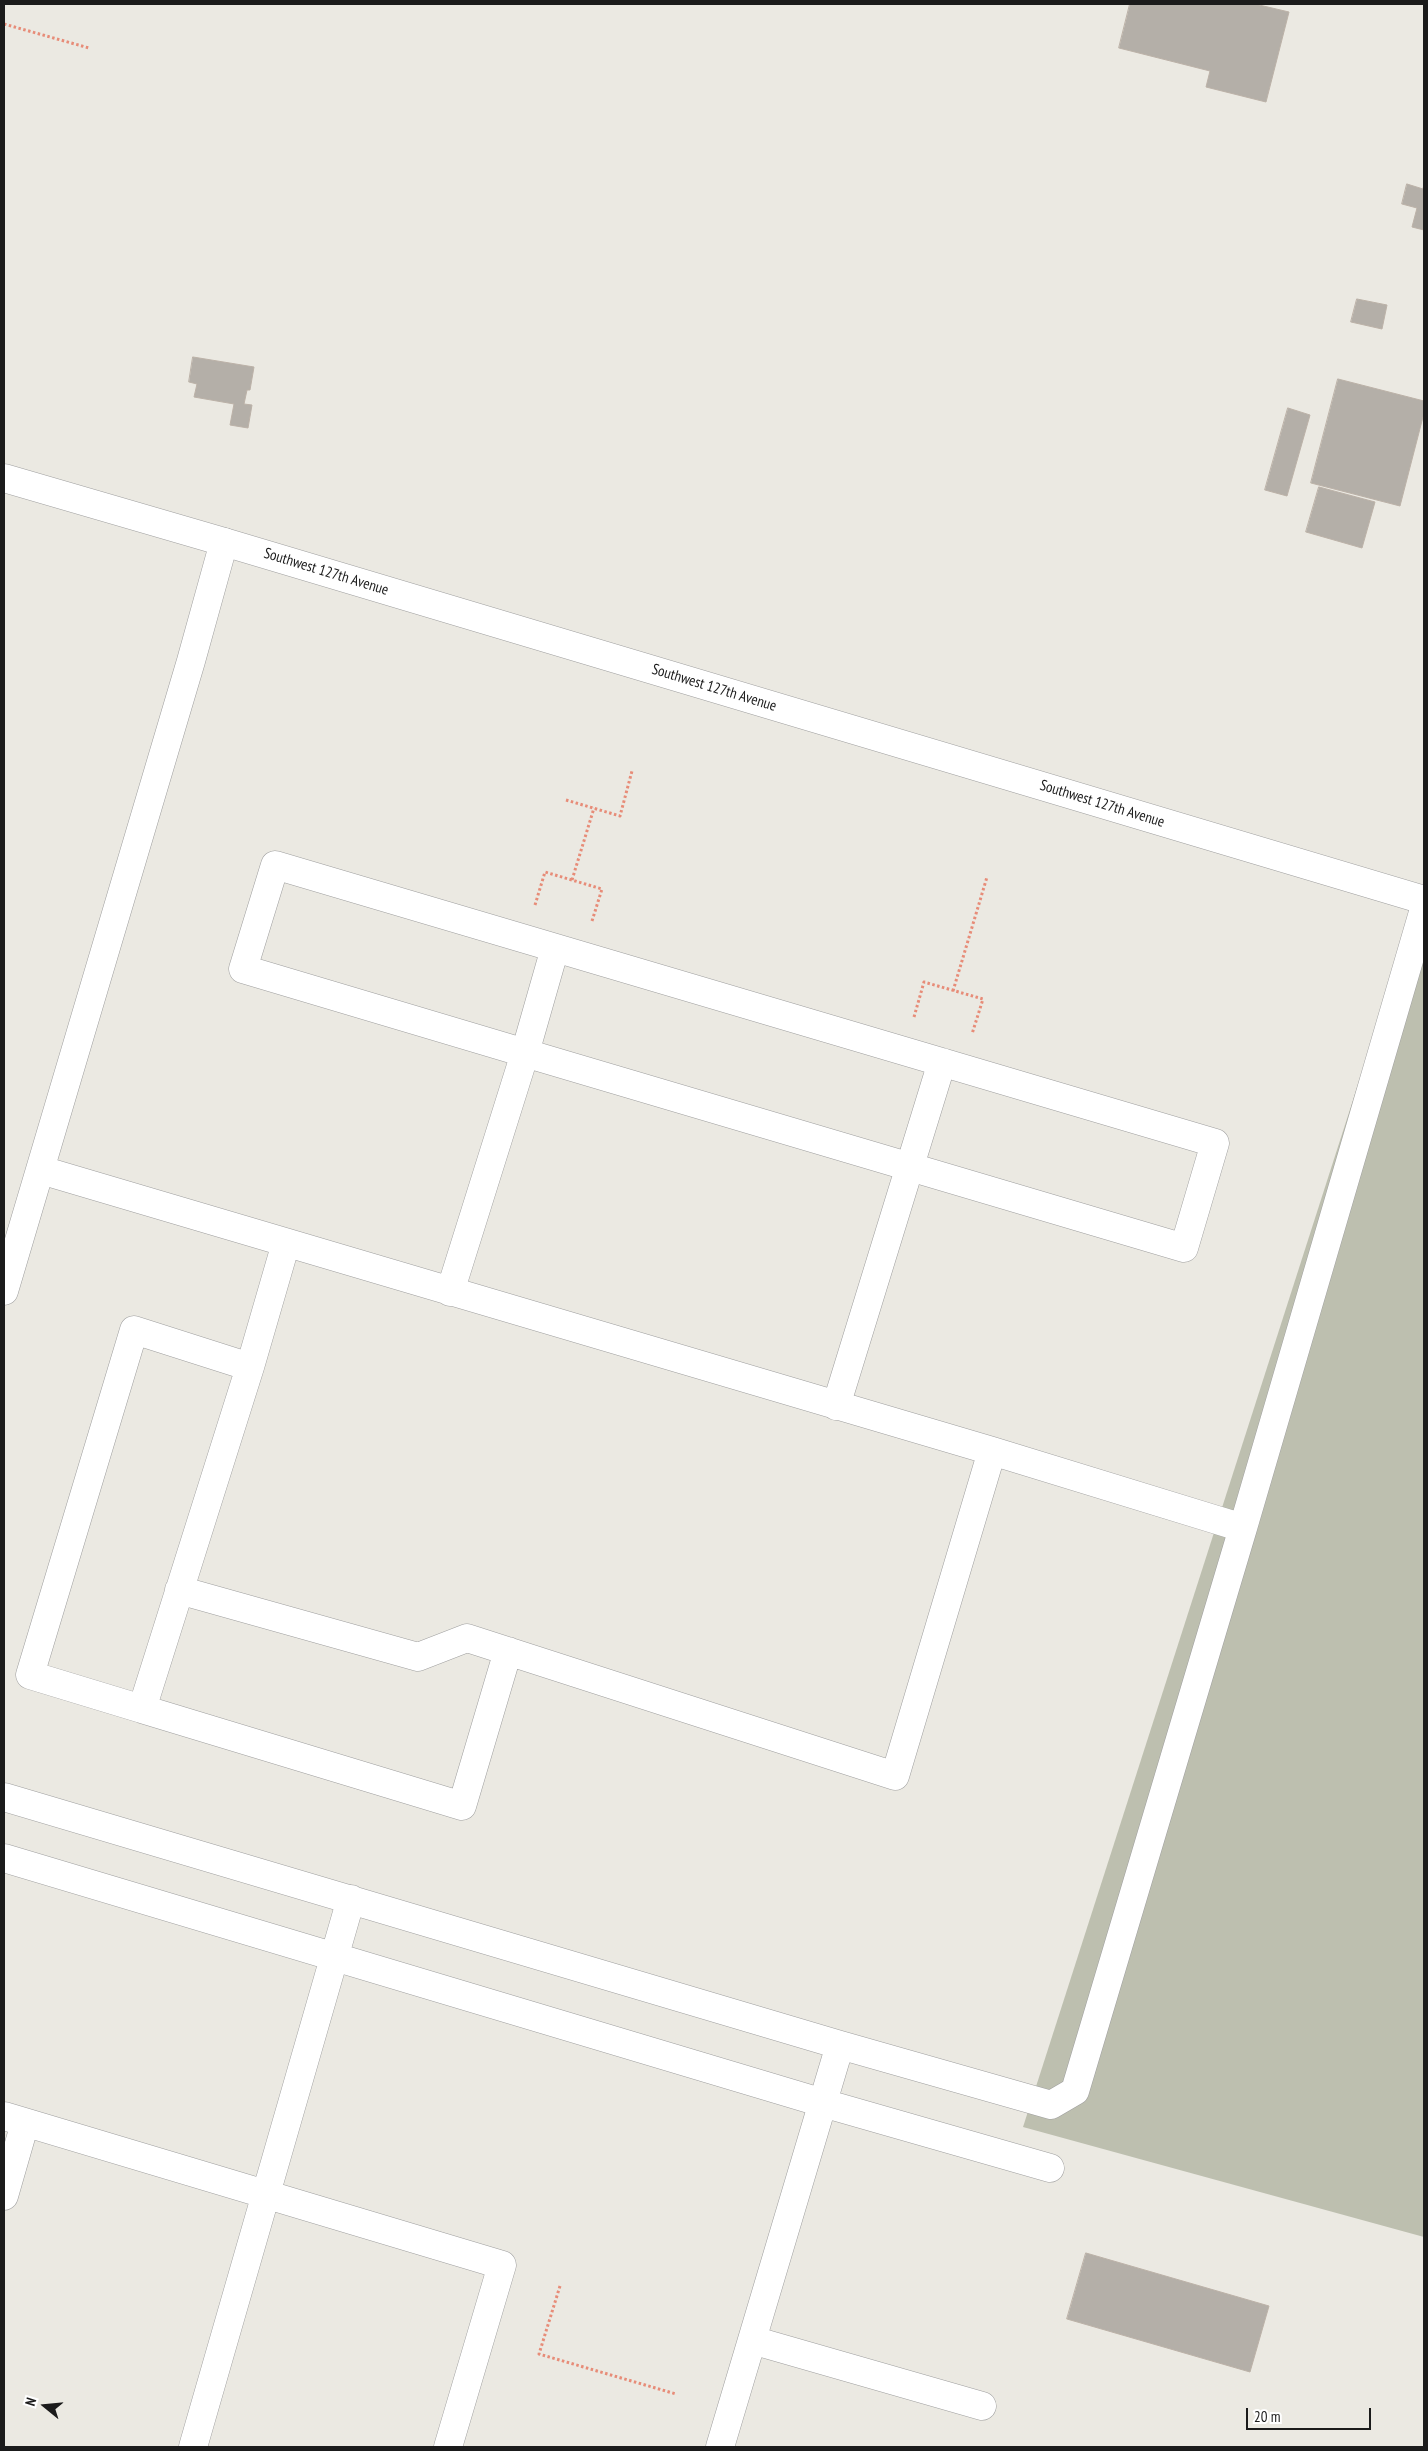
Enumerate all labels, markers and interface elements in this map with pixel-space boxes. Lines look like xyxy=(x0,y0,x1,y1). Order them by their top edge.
street label: Southwest 127th Avenue xyxy=(262,544,390,600)
street label: Southwest 127th Avenue xyxy=(650,660,778,716)
street label: Southwest 127th Avenue xyxy=(1038,776,1166,832)
north arrow xyxy=(20,2381,70,2431)
text: N xyxy=(21,2395,40,2408)
scale bar xyxy=(1248,2398,1373,2430)
text: 20 m xyxy=(1254,2407,1280,2426)

